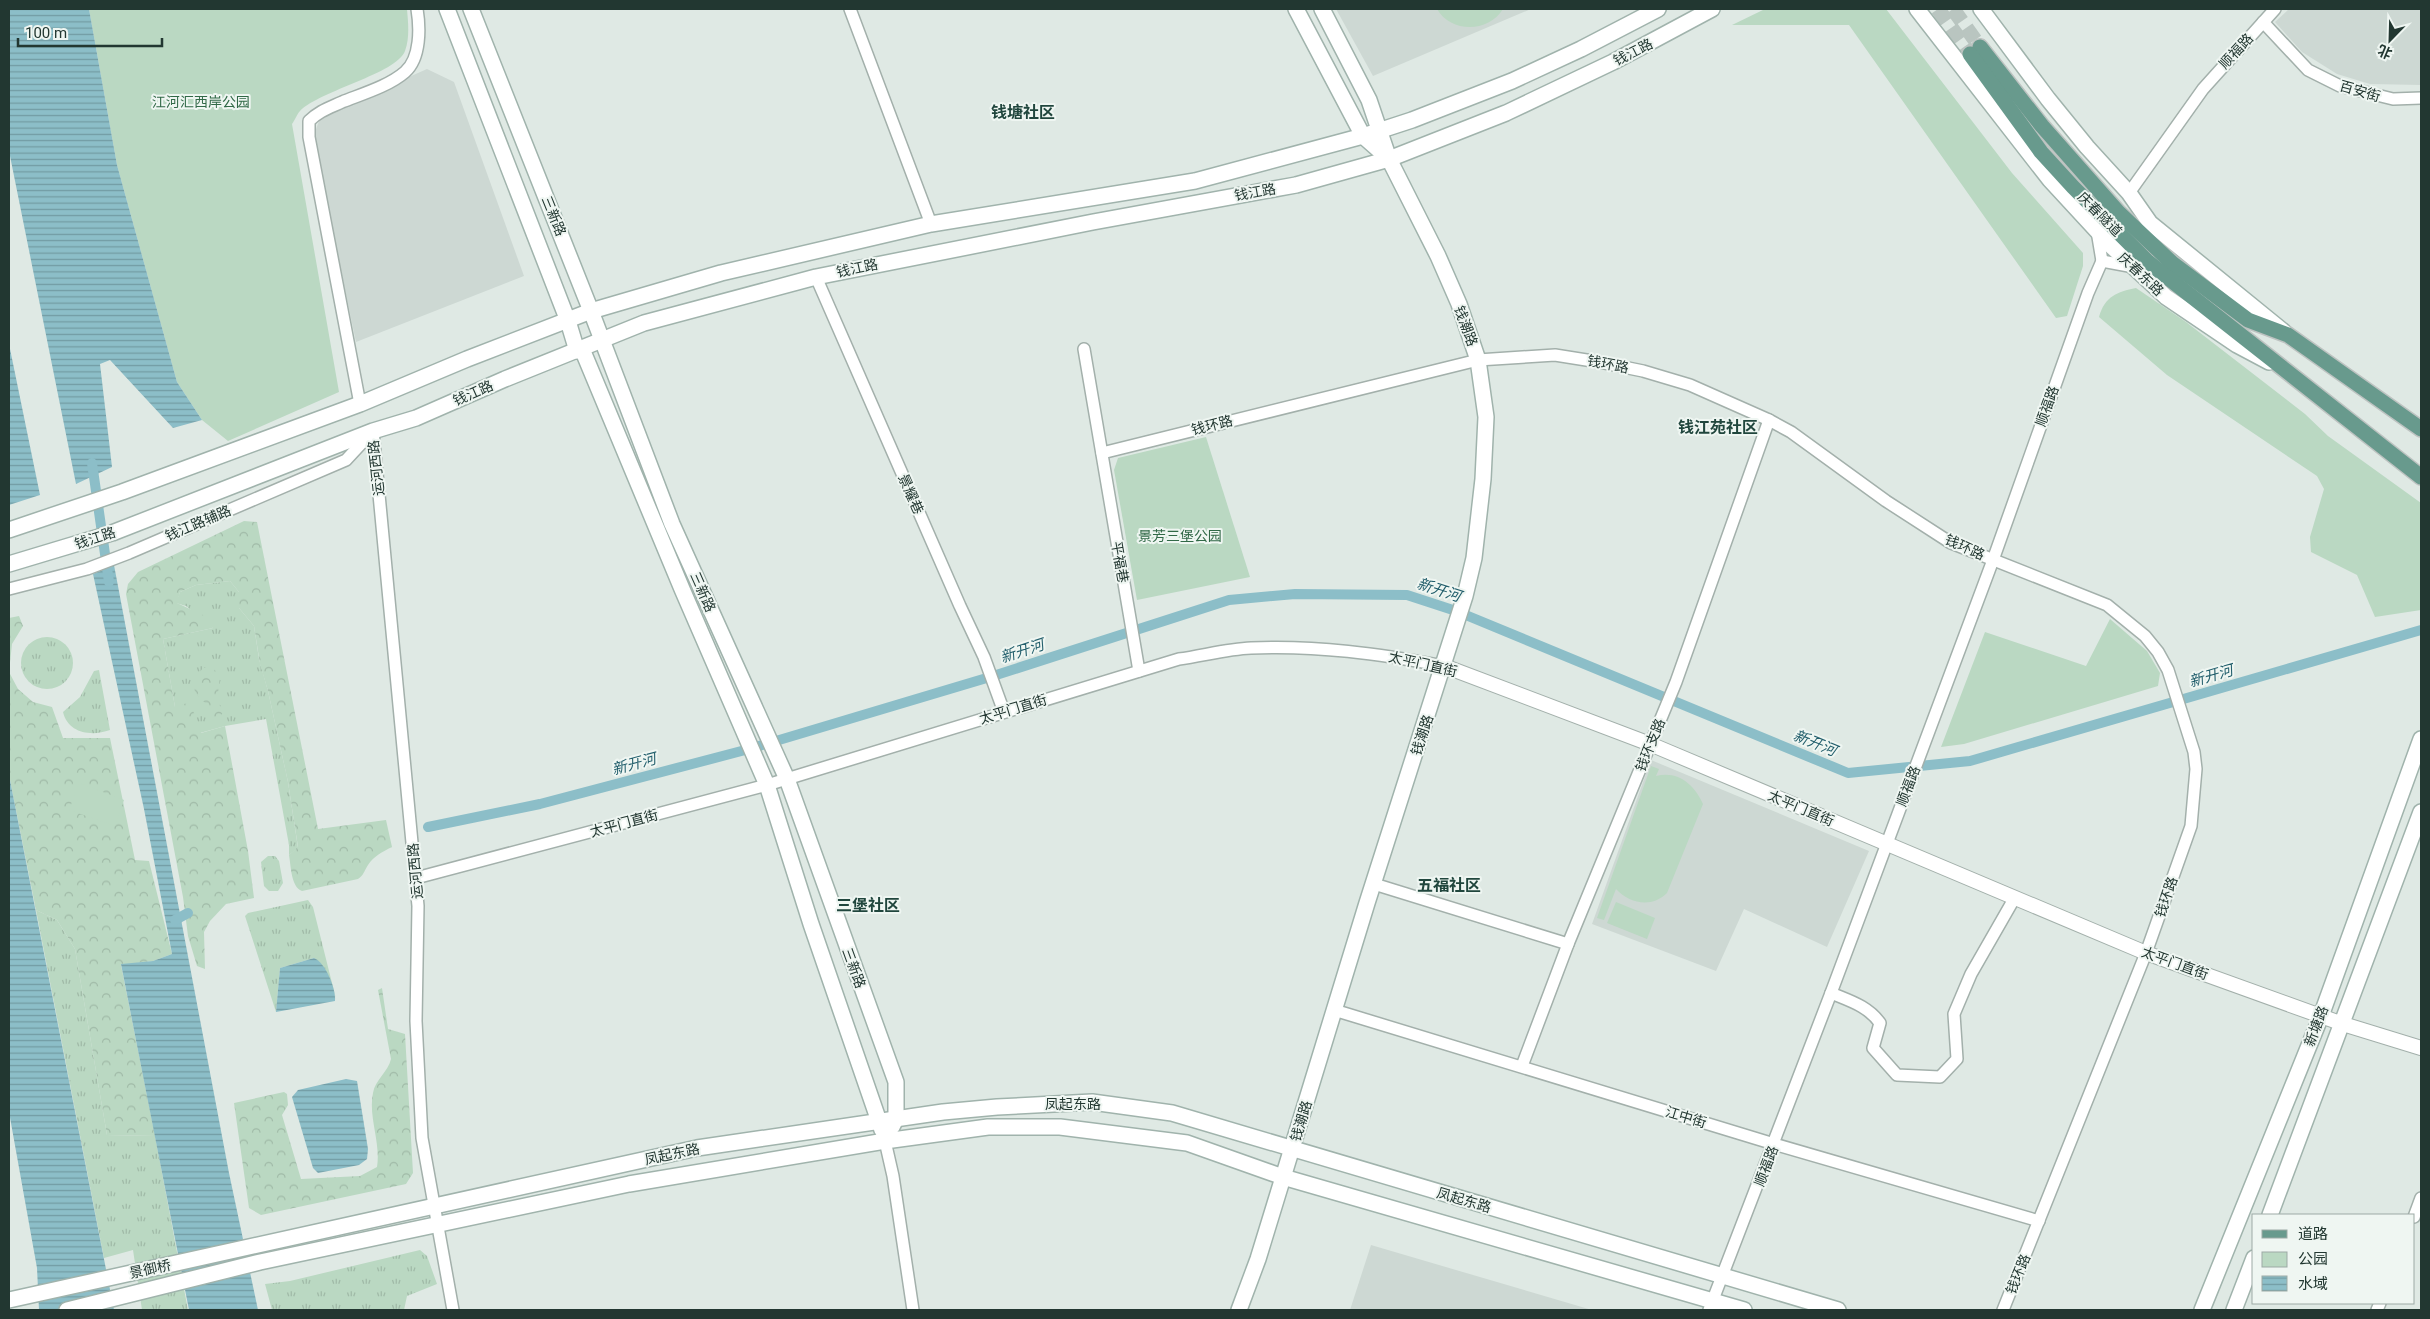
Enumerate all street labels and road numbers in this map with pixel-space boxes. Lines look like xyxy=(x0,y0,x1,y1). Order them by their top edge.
street label: 顺福路 xyxy=(2216,30,2256,72)
street label: 钱江路 xyxy=(1611,35,1655,69)
street label: 百安街 xyxy=(2338,78,2382,104)
street label: 钱江路 xyxy=(1233,180,1277,204)
street label: 庆春隧道 xyxy=(2075,189,2125,239)
street label: 三新路 xyxy=(539,194,569,238)
street label: 庆春东路 xyxy=(2115,249,2167,299)
street label: 钱江路 xyxy=(835,256,879,280)
street label: 钱潮路 xyxy=(1451,304,1481,348)
street label: 钱环路 xyxy=(1586,352,1630,376)
street label: 钱江路 xyxy=(451,377,495,409)
street label: 顺福路 xyxy=(2032,384,2062,428)
street label: 钱环路 xyxy=(1190,412,1234,438)
street label: 运河西路 xyxy=(365,439,387,497)
street label: 景耀巷 xyxy=(895,472,927,516)
street label: 钱江路辅路 xyxy=(163,502,233,544)
street label: 钱江路 xyxy=(73,524,117,552)
street label: 钱环路 xyxy=(1943,531,1987,563)
street label: 平福巷 xyxy=(1108,540,1132,584)
street label: 三新路 xyxy=(687,570,719,614)
street label: 太平门直街 xyxy=(1387,648,1459,680)
street label: 太平门直街 xyxy=(977,691,1049,727)
street label: 钱潮路 xyxy=(1408,713,1436,757)
street label: 钱环支路 xyxy=(1632,716,1668,774)
street label: 顺福路 xyxy=(1893,764,1923,808)
street label: 太平门直街 xyxy=(1766,787,1836,829)
street label: 太平门直街 xyxy=(588,806,660,840)
street label: 运河西路 xyxy=(405,842,425,900)
street label: 钱环路 xyxy=(2152,875,2180,919)
street label: 太平门直街 xyxy=(2139,944,2211,982)
street label: 三新路 xyxy=(839,946,869,990)
street label: 新塘路 xyxy=(2301,1004,2331,1048)
street label: 凤起东路 xyxy=(1045,1096,1101,1112)
street label: 钱潮路 xyxy=(1287,1099,1315,1143)
street label: 江中街 xyxy=(1664,1103,1708,1131)
street label: 凤起东路 xyxy=(643,1140,701,1168)
street label: 顺福路 xyxy=(1751,1144,1781,1188)
street label: 凤起东路 xyxy=(1435,1185,1493,1215)
street label: 钱环路 xyxy=(2003,1252,2033,1296)
street label: 景御桥 xyxy=(128,1257,172,1281)

